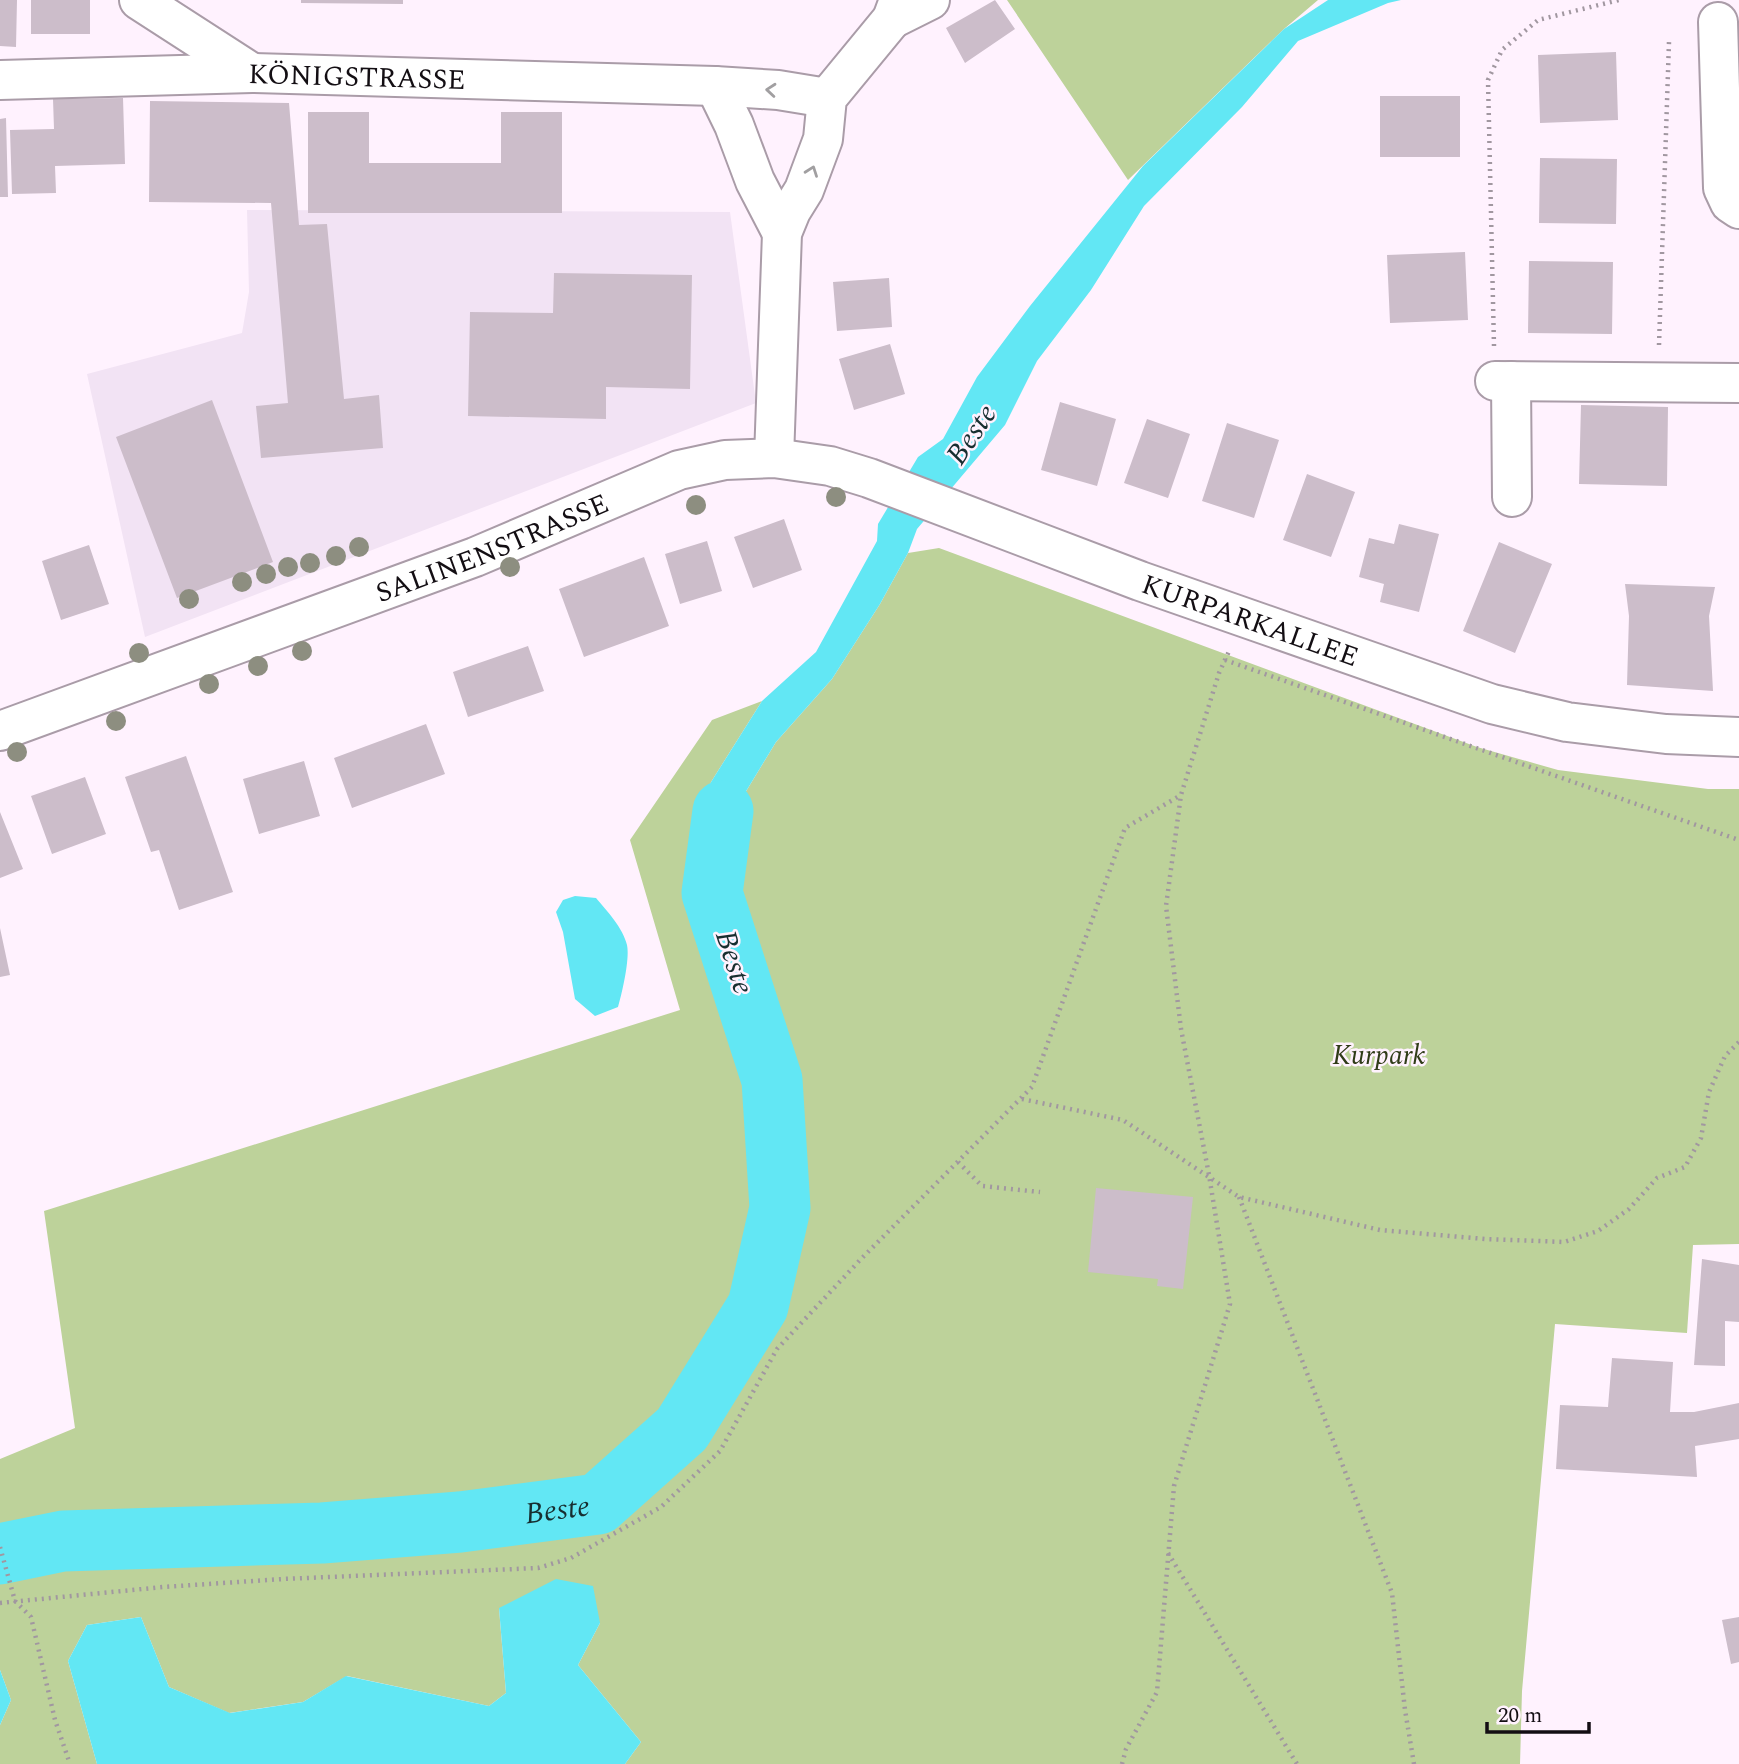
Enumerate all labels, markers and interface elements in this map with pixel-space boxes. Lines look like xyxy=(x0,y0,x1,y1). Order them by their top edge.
street label: KÖNIGSTRASSE xyxy=(248,53,466,102)
one-way arrow xyxy=(765,83,776,98)
one-way arrow xyxy=(803,166,817,178)
water label: Beste xyxy=(934,395,1009,475)
street label: SALINENSTRASSE xyxy=(370,482,616,615)
street label: KURPARKALLEE xyxy=(1136,563,1364,679)
water label: Beste xyxy=(702,924,766,1001)
park label: Kurpark xyxy=(1332,1034,1426,1077)
water label: Beste xyxy=(522,1483,593,1537)
scale bar xyxy=(1487,1690,1588,1734)
text: 20 m xyxy=(1498,1700,1542,1732)

